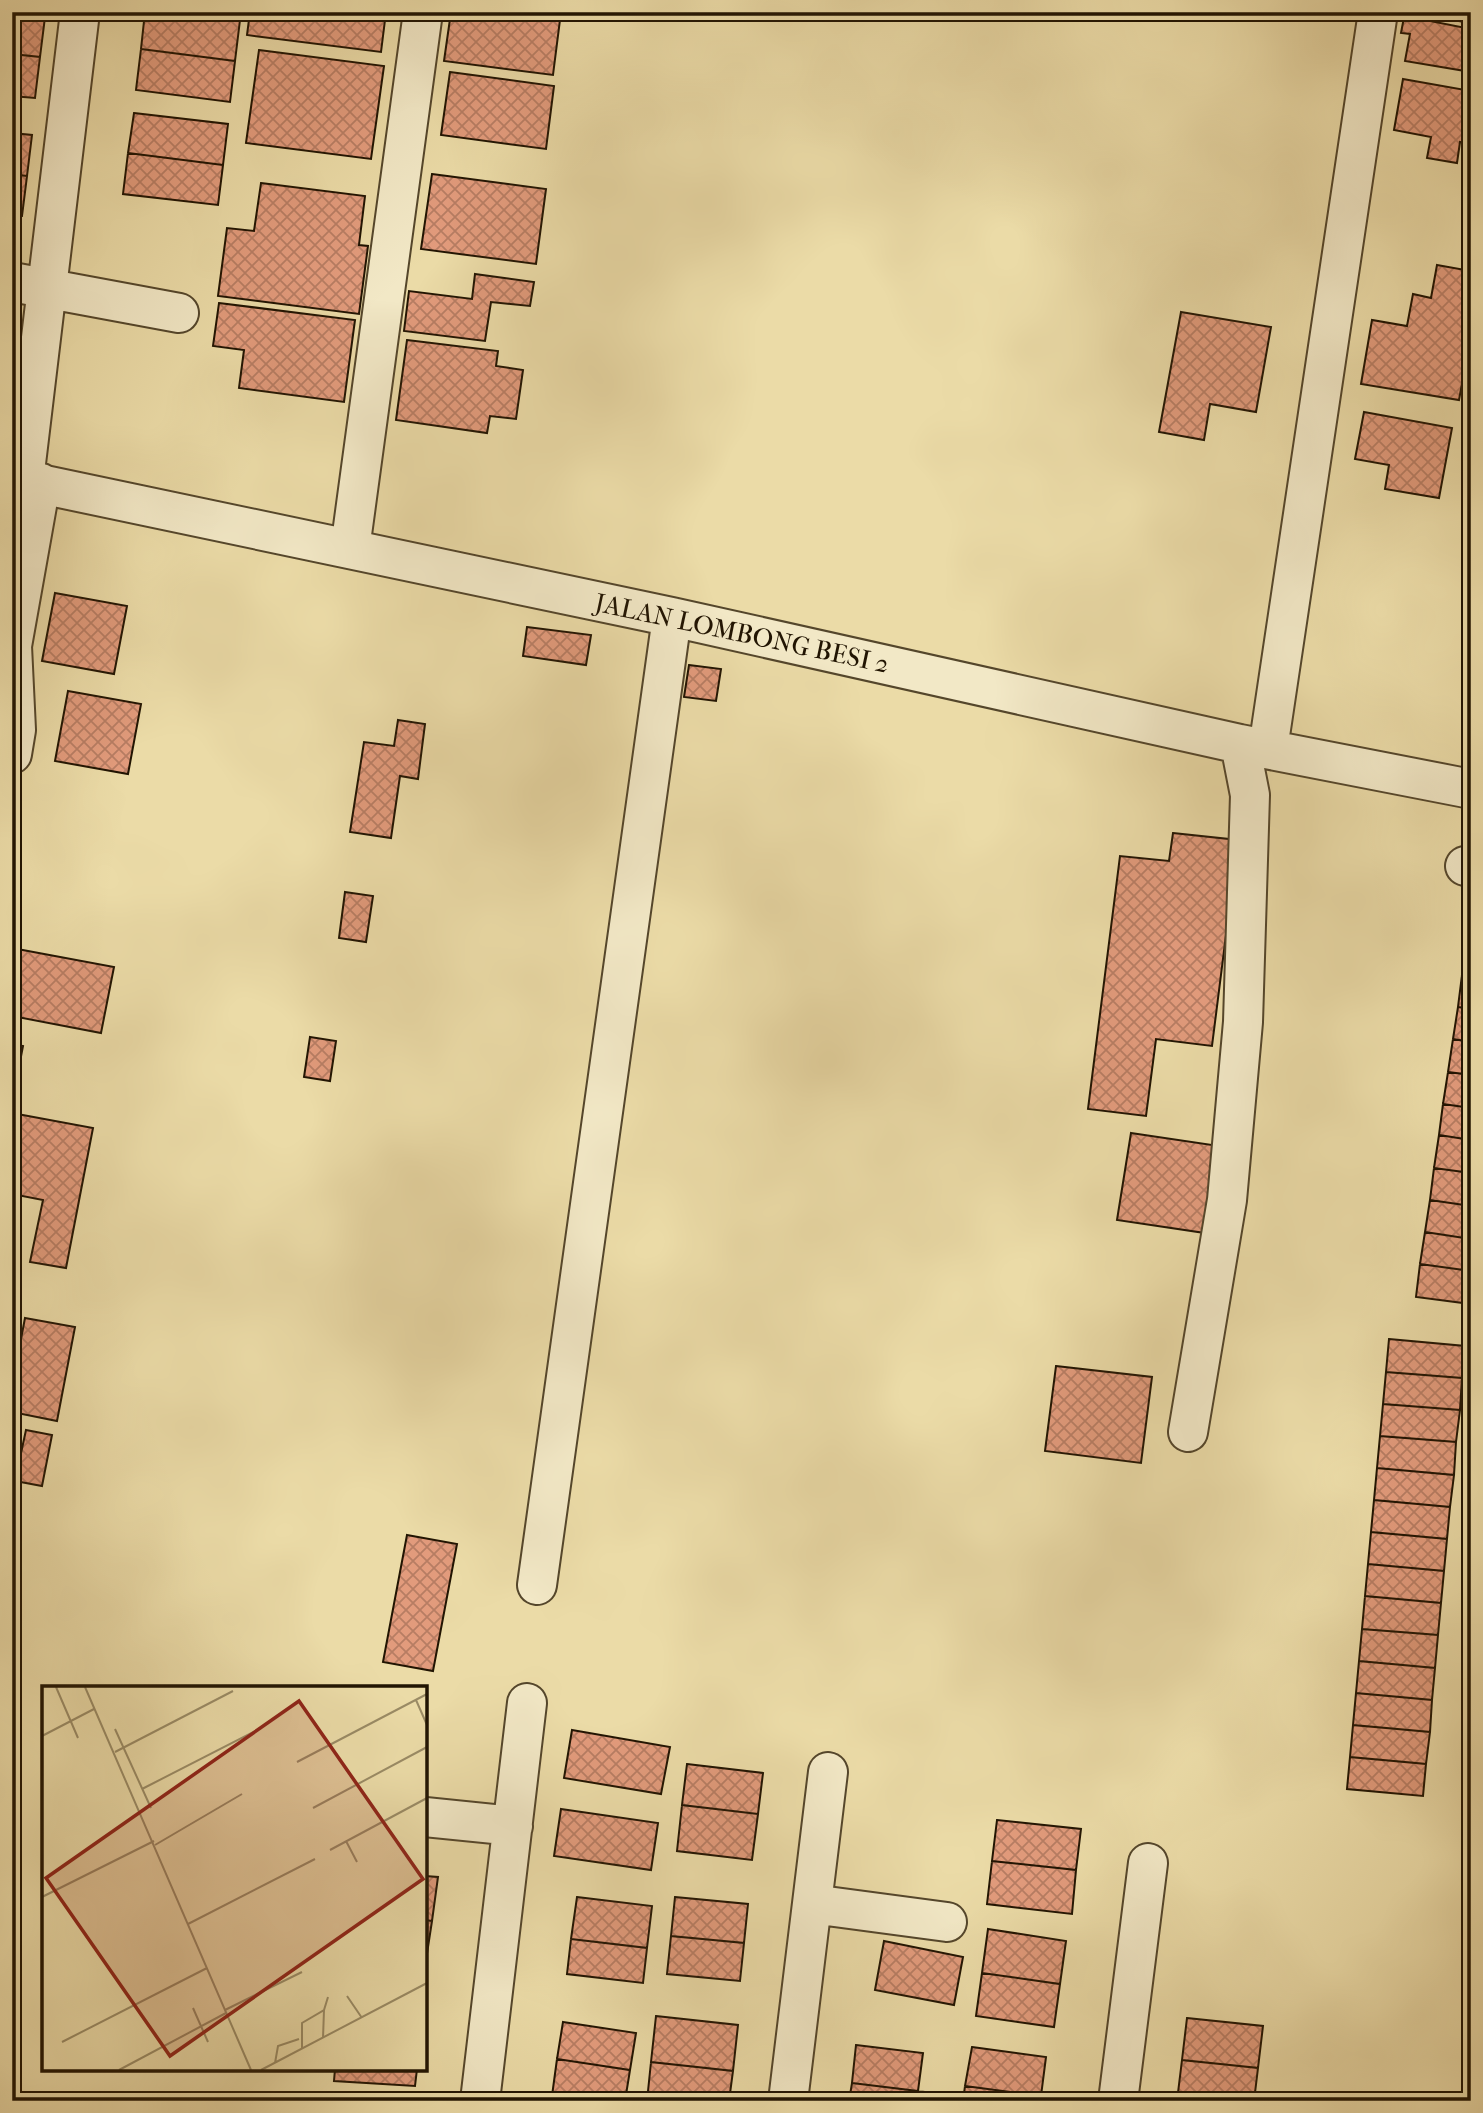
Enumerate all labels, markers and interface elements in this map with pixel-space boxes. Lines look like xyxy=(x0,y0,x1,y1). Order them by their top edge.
street label: JALAN LOMBONG BESI 2 xyxy=(590,587,892,680)
inset map xyxy=(42,1686,427,2071)

